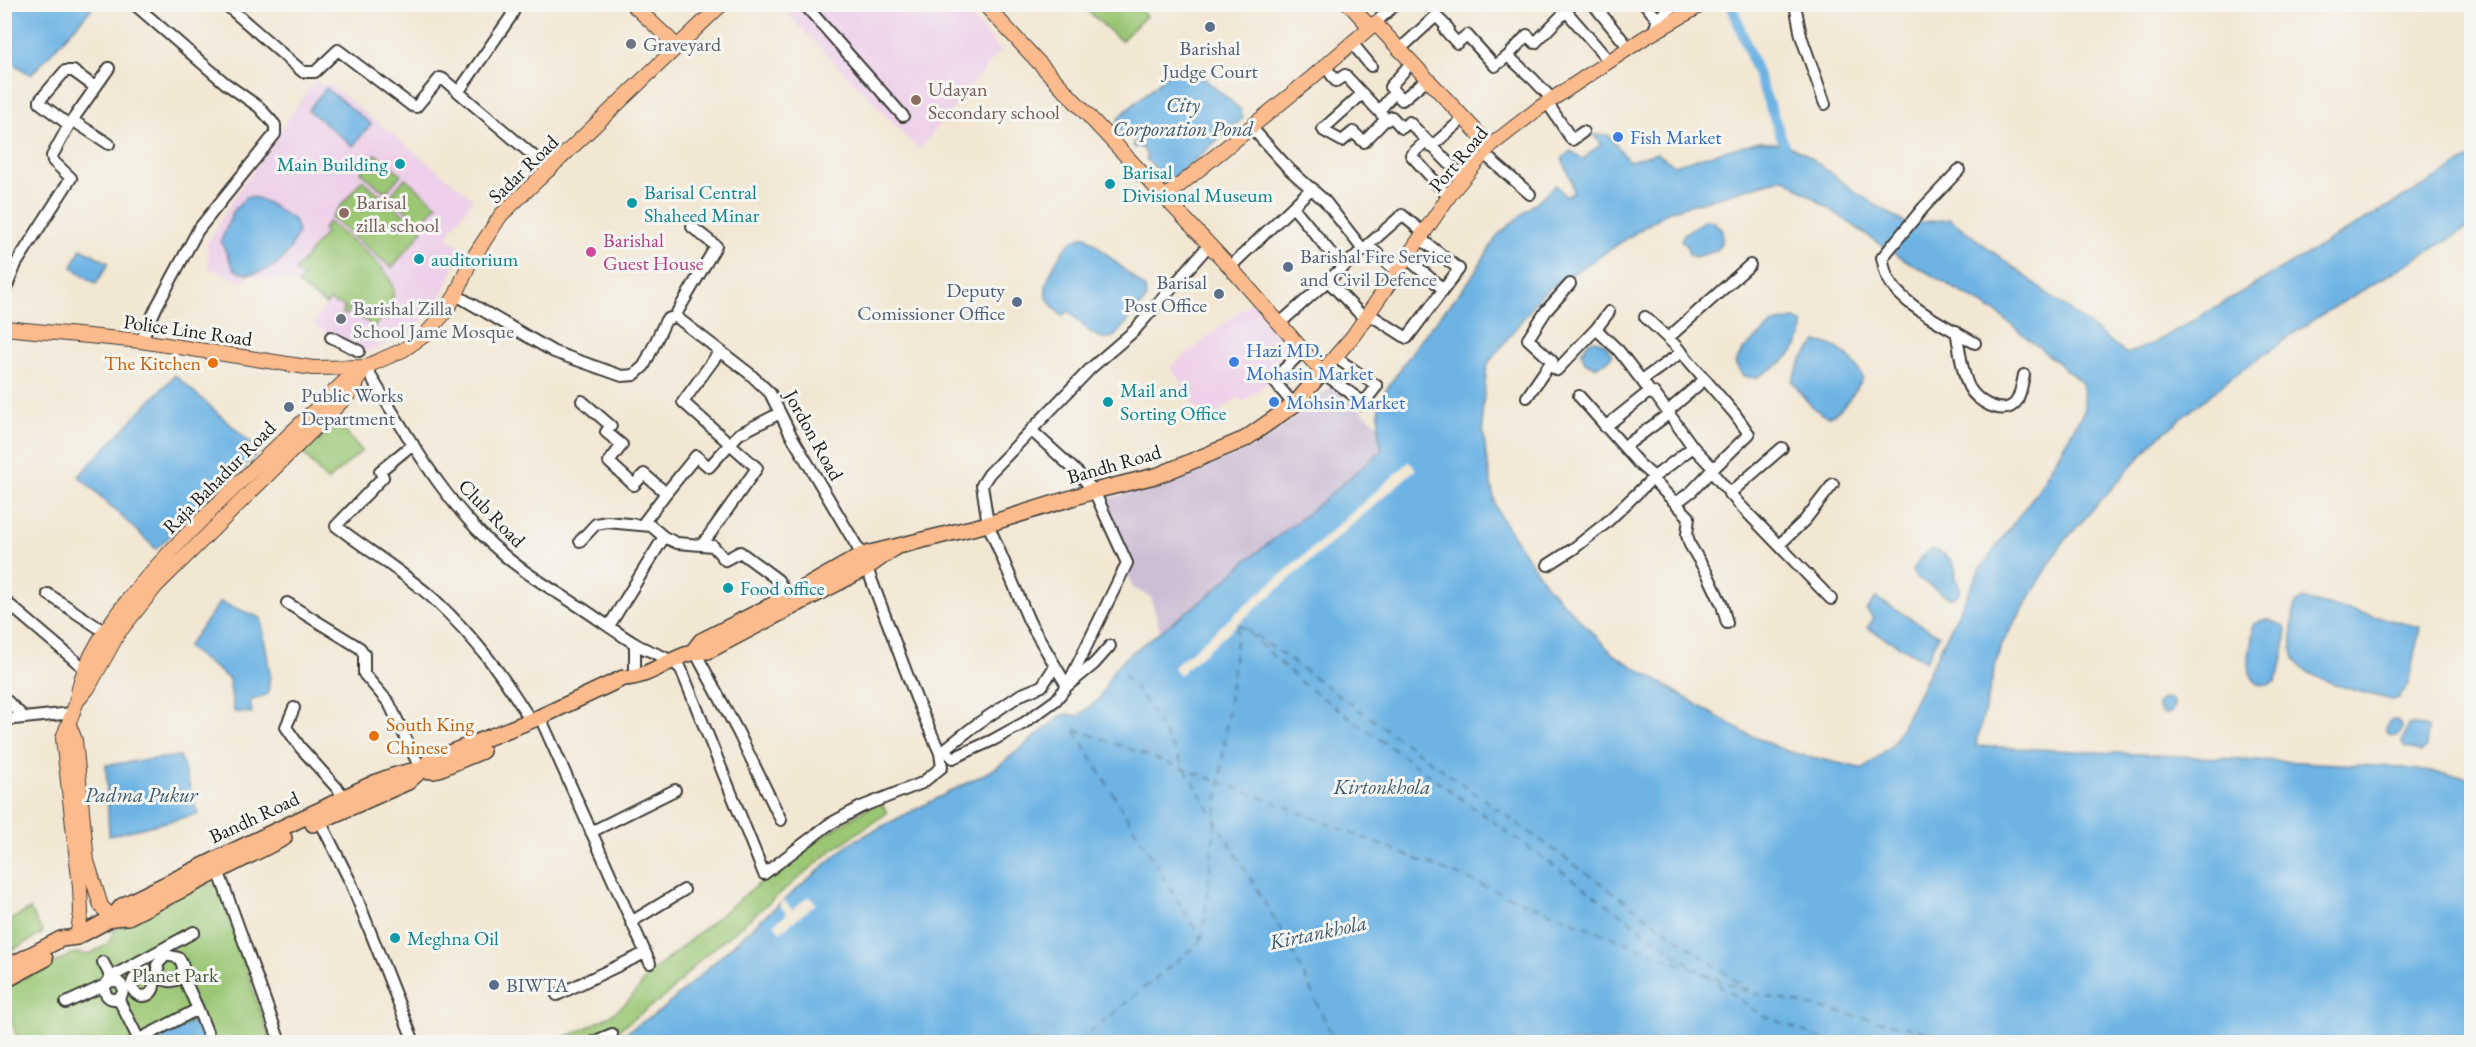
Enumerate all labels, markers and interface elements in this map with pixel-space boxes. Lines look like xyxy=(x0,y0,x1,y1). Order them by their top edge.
marker: Barishal Judge Court xyxy=(1203,20,1217,34)
place label: Graveyard xyxy=(643,31,722,57)
place label: Barishal Judge Court xyxy=(1160,35,1258,84)
marker: Graveyard xyxy=(624,37,638,51)
place label: Udayan Secondary school xyxy=(928,76,1060,125)
water label: City Corporation Pond xyxy=(1113,91,1254,142)
marker: Udayan Secondary school xyxy=(909,93,923,107)
street label: Port Road xyxy=(1423,120,1494,198)
place label: Fish Market xyxy=(1630,124,1722,150)
street label: Sadar Road xyxy=(482,129,564,209)
marker: Fish Market xyxy=(1611,130,1625,144)
place label: Main Building xyxy=(277,151,388,177)
marker: Main Building xyxy=(393,157,407,171)
place label: Barisal Divisional Museum xyxy=(1122,159,1274,208)
marker: Barisal Divisional Museum xyxy=(1103,177,1117,191)
place label: Barisal Central Shaheed Minar xyxy=(644,179,760,228)
place label: Barisal zilla school xyxy=(356,189,439,238)
marker: Barisal Central Shaheed Minar xyxy=(625,196,639,210)
marker: Barisal zilla school xyxy=(337,206,351,220)
place label: Barishal Guest House xyxy=(603,227,704,276)
place label: Barishal Fire Service and Civil Defence xyxy=(1300,243,1452,292)
marker: Barishal Guest House xyxy=(584,245,598,259)
place label: auditorium xyxy=(431,246,519,272)
marker: auditorium xyxy=(412,252,426,266)
marker: Barishal Fire Service and Civil Defence xyxy=(1281,260,1295,274)
place label: Barisal Post Office xyxy=(1124,269,1207,318)
place label: Deputy Comissioner Office xyxy=(857,277,1005,326)
marker: Barisal Post Office xyxy=(1212,287,1226,301)
place label: Barishal Zilla School Jame Mosque xyxy=(353,295,514,344)
marker: Deputy Comissioner Office xyxy=(1010,295,1024,309)
street label: Police Line Road xyxy=(122,308,255,352)
marker: Barishal Zilla School Jame Mosque xyxy=(334,312,348,326)
place label: Hazi MD. Mohasin Market xyxy=(1246,337,1374,386)
place label: The Kitchen xyxy=(104,350,201,376)
marker: Hazi MD. Mohasin Market xyxy=(1227,355,1241,369)
marker: The Kitchen xyxy=(206,356,220,370)
place label: Mail and Sorting Office xyxy=(1120,377,1227,426)
place label: Public Works Department xyxy=(301,382,403,431)
street label: Jordon Road xyxy=(777,383,850,486)
place label: Mohsin Market xyxy=(1286,389,1406,415)
marker: Mail and Sorting Office xyxy=(1101,395,1115,409)
marker: Mohsin Market xyxy=(1267,395,1281,409)
marker: Public Works Department xyxy=(282,400,296,414)
street label: Raja Bahadur Road xyxy=(157,414,282,539)
street label: Bandh Road xyxy=(1064,438,1165,490)
street label: Club Road xyxy=(453,473,532,553)
place label: Food office xyxy=(740,575,825,601)
marker: Food office xyxy=(721,581,735,595)
place label: South King Chinese xyxy=(386,711,474,760)
marker: South King Chinese xyxy=(367,729,381,743)
water label: Kirtonkhola xyxy=(1333,773,1430,800)
water label: Padma Pukur xyxy=(84,781,199,808)
street label: Bandh Road xyxy=(205,784,304,849)
water label: Kirtankhola xyxy=(1266,909,1369,956)
place label: Meghna Oil xyxy=(407,925,499,951)
marker: Meghna Oil xyxy=(388,931,402,945)
park label: Planet Park xyxy=(132,962,219,988)
place label: BIWTA xyxy=(506,972,569,998)
marker: BIWTA xyxy=(487,978,501,992)

